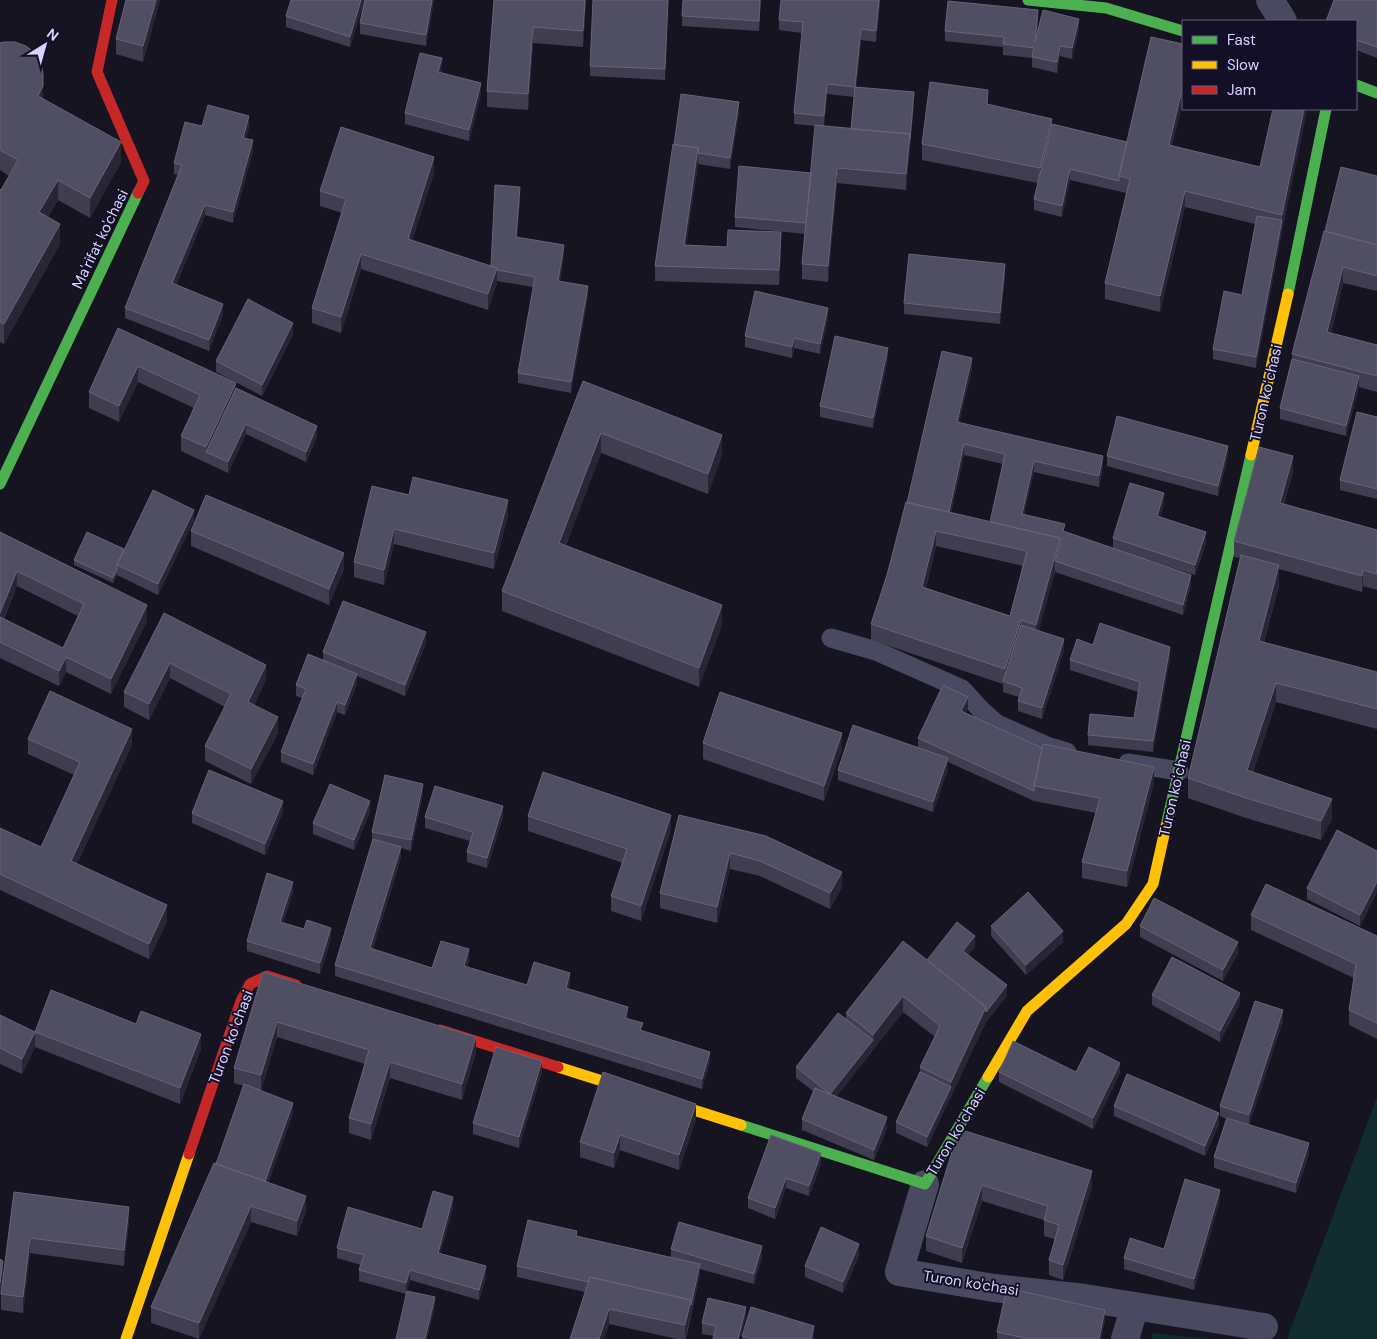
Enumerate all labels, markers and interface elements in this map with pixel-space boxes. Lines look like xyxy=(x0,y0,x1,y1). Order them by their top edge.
north arrow xyxy=(20,20,70,70)
legend xyxy=(1182,20,1357,110)
text: N xyxy=(43,24,62,45)
text: Fast xyxy=(1227,30,1256,50)
text: Slow xyxy=(1227,55,1260,75)
text: Jam xyxy=(1227,80,1256,100)
street label: Ma'rifat ko'chasi xyxy=(67,186,133,292)
street label: Turon koʻchasi xyxy=(1245,343,1287,443)
street label: Turon koʻchasi xyxy=(1154,738,1196,838)
street label: Turon koʻchasi xyxy=(204,987,258,1087)
street label: Turon koʻchasi xyxy=(922,1085,990,1179)
street label: Turon ko'chasi xyxy=(922,1266,1020,1300)

